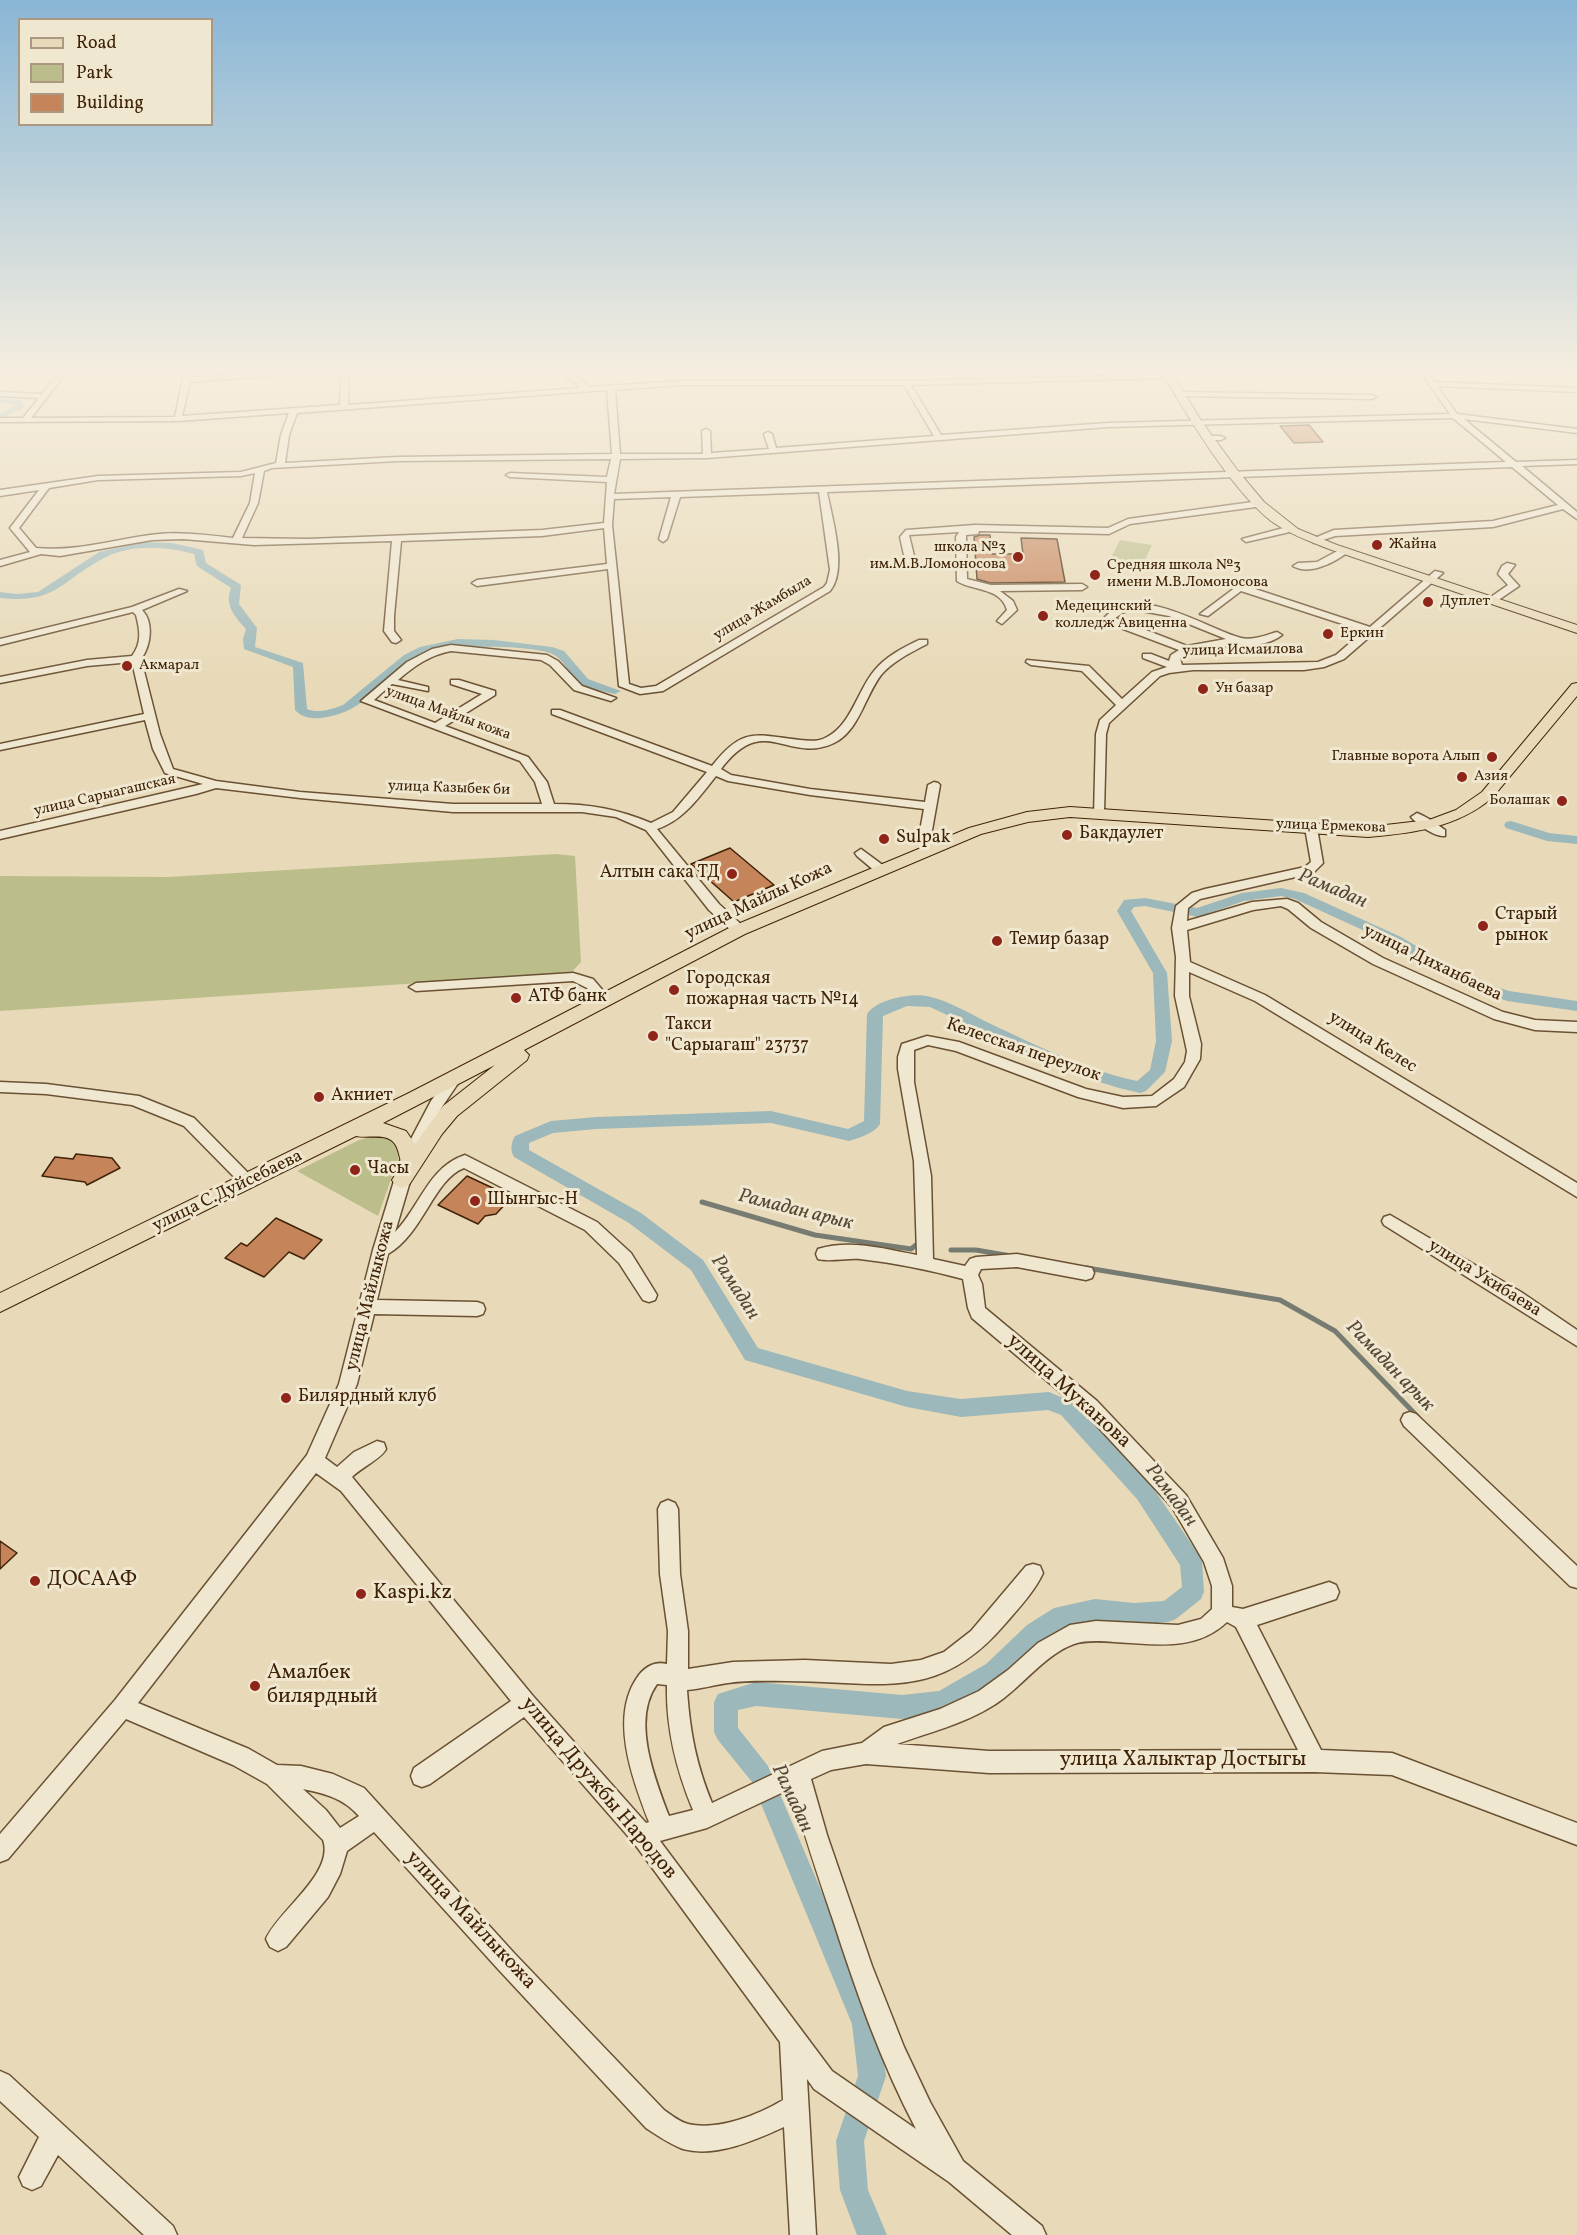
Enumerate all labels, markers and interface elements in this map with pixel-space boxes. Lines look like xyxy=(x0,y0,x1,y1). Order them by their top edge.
legend xyxy=(18,18,213,126)
text: Road xyxy=(76,31,117,56)
text: Park xyxy=(76,61,113,86)
text: Building xyxy=(76,91,144,116)
place label: Жайна xyxy=(1389,536,1437,554)
marker: Жайна xyxy=(1370,538,1384,552)
place label: школа №3 им.М.В.Ломоносова xyxy=(870,539,1006,574)
marker: школа №3 им.М.В.Ломоносова xyxy=(1011,550,1025,564)
place label: Средняя школа №3 имени М.В.Ломоносова xyxy=(1107,557,1268,592)
marker: Средняя школа №3 имени М.В.Ломоносова xyxy=(1088,568,1102,582)
street label: улица Жамбыла xyxy=(711,573,815,645)
place label: Дуплет xyxy=(1440,593,1490,611)
marker: Дуплет xyxy=(1421,595,1435,609)
place label: Медецинский колледж Авиценна xyxy=(1055,598,1187,633)
marker: Медецинский колледж Авиценна xyxy=(1036,609,1050,623)
place label: Еркин xyxy=(1340,625,1384,643)
marker: Еркин xyxy=(1321,627,1335,641)
street label: улица Исмаилова xyxy=(1182,641,1304,661)
place label: Акмарал xyxy=(139,657,199,675)
marker: Акмарал xyxy=(120,659,134,673)
place label: Ун базар xyxy=(1215,680,1273,698)
marker: Ун базар xyxy=(1196,682,1210,696)
street label: улица Майлы кожа xyxy=(383,683,513,745)
place label: Главные ворота Алып xyxy=(1332,748,1480,766)
marker: Главные ворота Алып xyxy=(1485,750,1499,764)
place label: Азия xyxy=(1474,768,1508,786)
marker: Азия xyxy=(1455,770,1469,784)
street label: улица Сарыагашская xyxy=(32,771,178,821)
street label: улица Казыбек би xyxy=(387,778,511,800)
place label: Болашак xyxy=(1489,792,1550,810)
marker: Болашак xyxy=(1555,794,1569,808)
street label: улица Ермекова xyxy=(1276,816,1386,838)
place label: Бакдаулет xyxy=(1079,824,1163,846)
place label: Sulpak xyxy=(896,828,951,850)
marker: Бакдаулет xyxy=(1060,828,1074,842)
marker: Sulpak xyxy=(877,832,891,846)
street label: улица Майлы Кожа xyxy=(682,858,836,946)
place label: Алтын сака ТД xyxy=(600,863,720,885)
water label: Рамадан xyxy=(1294,865,1370,915)
marker: Алтын сака ТД xyxy=(725,867,739,881)
place label: Старый рынок xyxy=(1495,905,1558,948)
marker: Старый рынок xyxy=(1476,919,1490,933)
street label: улица Диханбаева xyxy=(1359,921,1505,1007)
place label: Темир базар xyxy=(1009,930,1109,952)
marker: Темир базар xyxy=(990,934,1004,948)
place label: Городская пожарная часть №14 xyxy=(686,969,859,1012)
marker: Городская пожарная часть №14 xyxy=(667,983,681,997)
place label: АТФ банк xyxy=(528,987,607,1009)
marker: АТФ банк xyxy=(509,991,523,1005)
street label: улица Келес xyxy=(1324,1007,1420,1079)
street label: Келесская переулок xyxy=(943,1014,1103,1088)
place label: Такси "Сарыагаш" 23737 xyxy=(665,1015,809,1058)
marker: Такси "Сарыагаш" 23737 xyxy=(646,1029,660,1043)
place label: Акниет xyxy=(331,1086,393,1108)
marker: Акниет xyxy=(312,1090,326,1104)
street label: улица С.Дуйсебаева xyxy=(149,1146,307,1238)
place label: Часы xyxy=(367,1159,409,1181)
marker: Часы xyxy=(348,1163,362,1177)
water label: Рамадан арык xyxy=(735,1185,855,1237)
place label: Шынгыс-Н xyxy=(487,1190,578,1212)
marker: Шынгыс-Н xyxy=(468,1194,482,1208)
street label: улица Майлыкожа xyxy=(342,1218,400,1374)
street label: улица Укибаева xyxy=(1423,1235,1545,1323)
water label: Рамадан xyxy=(704,1251,764,1325)
water label: Рамадан арык xyxy=(1340,1316,1438,1418)
street label: улица Муканова xyxy=(1000,1329,1136,1455)
place label: Билярдный клуб xyxy=(298,1387,436,1409)
marker: Билярдный клуб xyxy=(279,1391,293,1405)
water label: Рамадан xyxy=(1139,1460,1201,1532)
place label: ДОСААФ xyxy=(47,1568,137,1594)
marker: ДОСААФ xyxy=(28,1574,42,1588)
place label: Kaspi.kz xyxy=(373,1581,452,1607)
marker: Kaspi.kz xyxy=(354,1587,368,1601)
place label: Амалбек билярдный xyxy=(267,1661,378,1711)
marker: Амалбек билярдный xyxy=(248,1679,262,1693)
street label: улица Дружбы Народов xyxy=(514,1693,682,1885)
street label: улица Халыктар Достыгы xyxy=(1060,1748,1306,1774)
water label: Рамадан xyxy=(765,1761,817,1837)
street label: улица Майлыкожа xyxy=(399,1846,541,1996)

